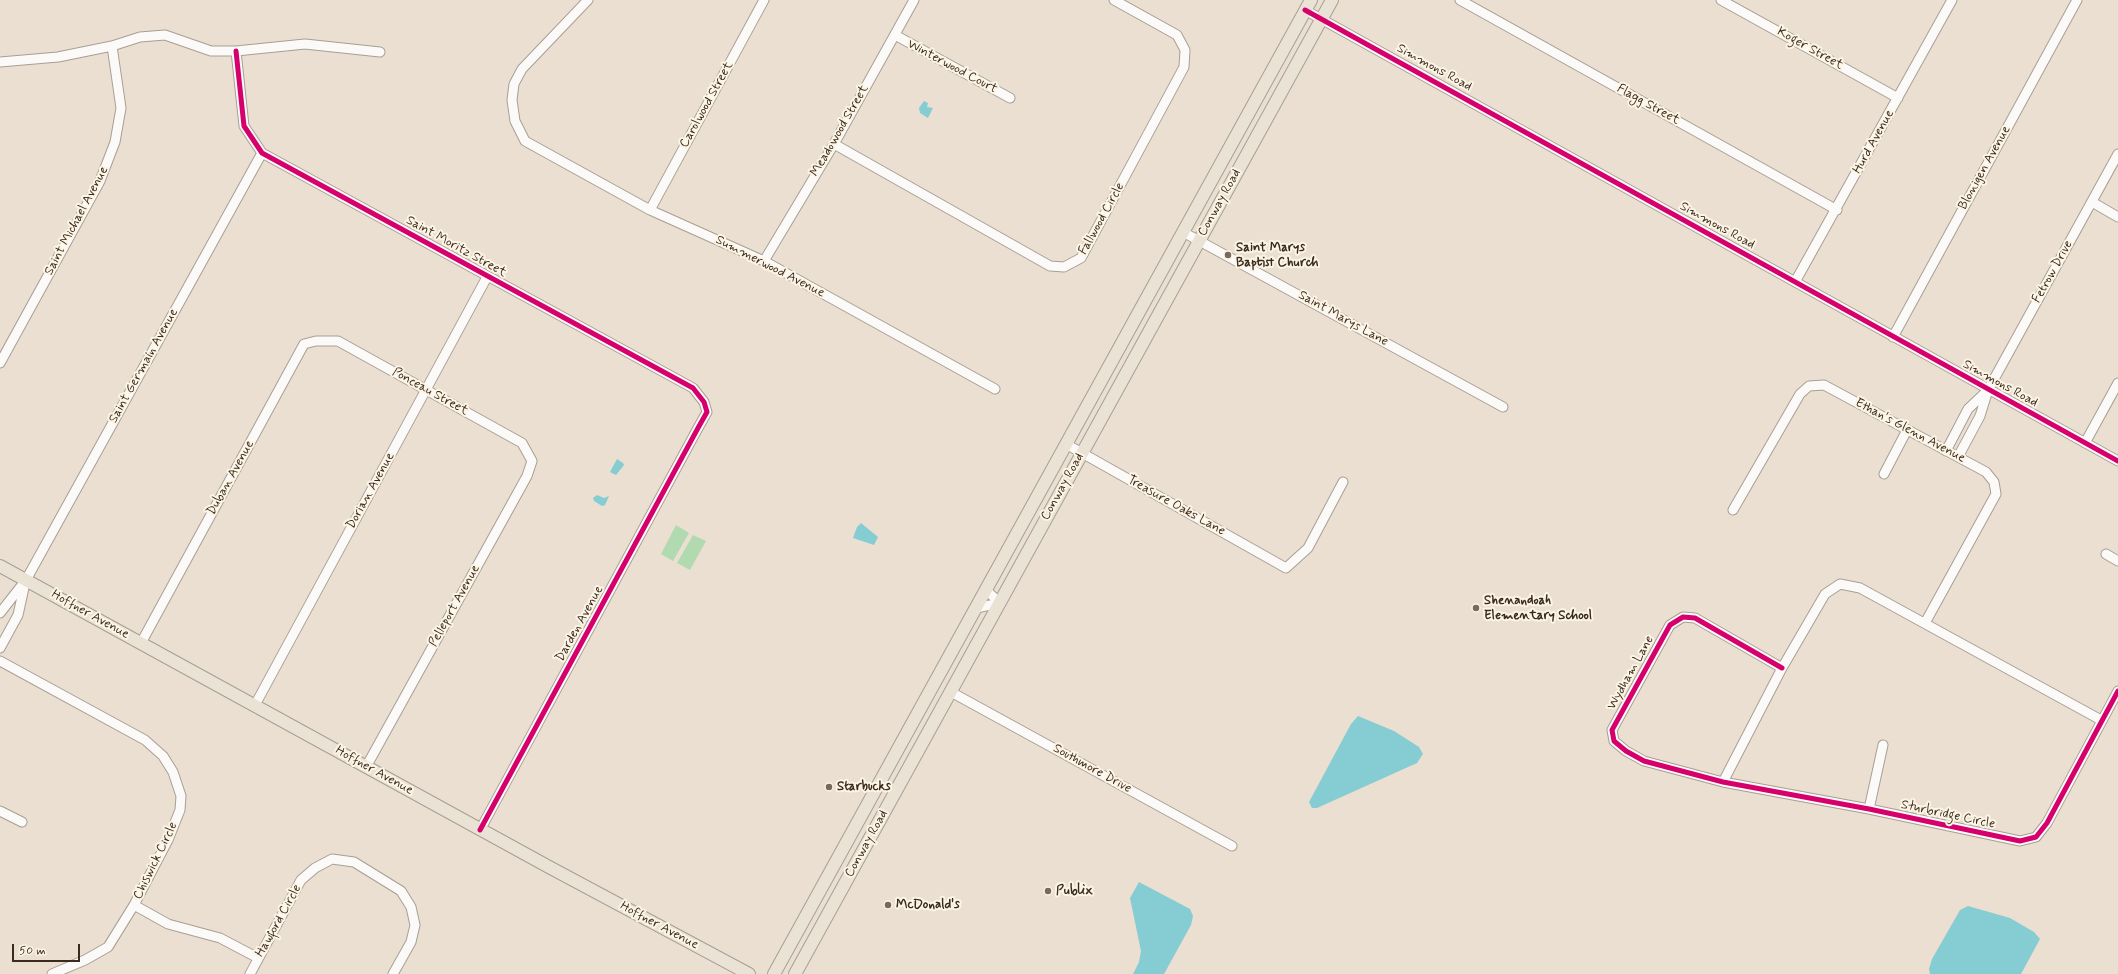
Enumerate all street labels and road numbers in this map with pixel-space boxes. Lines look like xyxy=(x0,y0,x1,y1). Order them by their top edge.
street label: Koger Street xyxy=(1774,24,1846,74)
street label: Winterwood Court xyxy=(904,37,1000,97)
street label: Simmons Road xyxy=(1394,41,1474,95)
street label: Carolwood Street xyxy=(677,59,737,151)
street label: Flagg Street xyxy=(1614,81,1682,129)
street label: Meadowood Street xyxy=(807,82,873,180)
street label: Hurd Avenue xyxy=(1850,107,1898,177)
street label: Blonigen Avenue xyxy=(1956,123,2014,213)
street label: Saint Michael Avenue xyxy=(42,164,112,278)
street label: Conway Road xyxy=(1195,167,1245,239)
street label: Fallwood Circle xyxy=(1076,180,1128,258)
street label: Simmons Road xyxy=(1677,199,1757,253)
street label: Saint Moritz Street xyxy=(403,213,509,281)
street label: Summerwood Avenue xyxy=(713,233,827,301)
street label: Fetrow Drive xyxy=(2029,238,2077,306)
street label: Saint Marys Lane xyxy=(1295,288,1391,350)
street label: Saint Germain Avenue xyxy=(106,306,182,426)
street label: Simmons Road xyxy=(1960,357,2040,411)
street label: Ponceau Street xyxy=(389,365,471,419)
street label: Ethan's Glenn Avenue xyxy=(1852,395,1968,467)
street label: Duban Avenue xyxy=(204,438,258,518)
street label: Dorian Avenue xyxy=(344,450,398,532)
street label: Conway Road xyxy=(1038,451,1088,523)
street label: Treasure Oaks Lane xyxy=(1124,473,1228,539)
street label: Pelleport Avenue xyxy=(426,562,484,650)
street label: Darden Avenue xyxy=(553,583,607,665)
street label: Hoffner Avenue xyxy=(48,587,132,643)
street label: Wydham Lane xyxy=(1604,633,1658,713)
street label: Southmore Drive xyxy=(1050,741,1134,797)
street label: Hoffner Avenue xyxy=(332,743,416,799)
street label: Sturbridge Circle xyxy=(1899,797,1997,833)
street label: Conway Road xyxy=(842,808,892,880)
street label: Chiswick Circle xyxy=(131,820,181,902)
street label: Hawford Circle xyxy=(253,882,305,960)
street label: Hoffner Avenue xyxy=(617,899,701,953)

